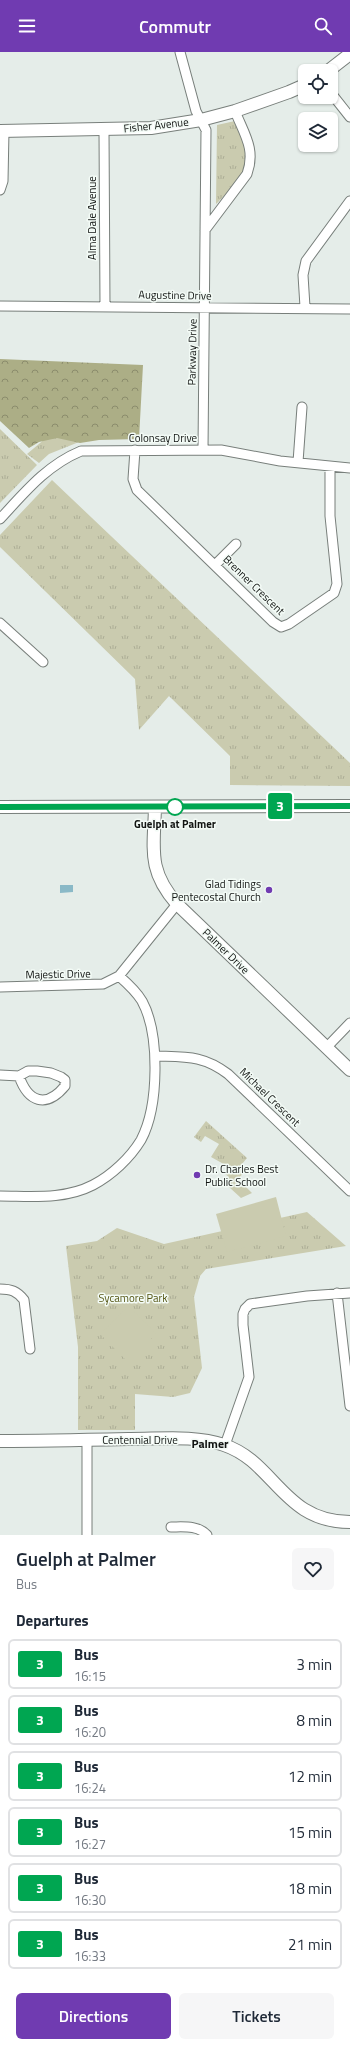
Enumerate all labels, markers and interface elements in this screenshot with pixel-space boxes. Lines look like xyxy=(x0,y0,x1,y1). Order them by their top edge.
text: Commutr xyxy=(139,13,211,40)
icon: menu xyxy=(16,15,38,37)
icon: search xyxy=(312,15,334,37)
map controls xyxy=(298,64,338,152)
button: locate xyxy=(298,64,338,104)
button: layers xyxy=(298,112,338,152)
street label: Fisher Avenue xyxy=(123,114,190,136)
street label: Alma Dale Avenue xyxy=(84,176,100,260)
street label: Augustine Drive xyxy=(138,286,212,304)
street label: Parkway Drive xyxy=(183,318,201,385)
street label: Colonsay Drive xyxy=(129,430,198,446)
street label: Brenner Crescent xyxy=(220,551,288,619)
line badge: 3 xyxy=(267,793,293,819)
text: 3 xyxy=(276,795,284,816)
marker: Guelph at Palmer xyxy=(166,798,184,816)
place label: Guelph at Palmer xyxy=(134,816,216,832)
place label: Glad Tidings Pentecostal Church xyxy=(172,876,261,905)
marker: Glad Tidings Pentecostal Church xyxy=(264,885,274,895)
street label: Palmer Drive xyxy=(199,925,253,978)
street label: Majestic Drive xyxy=(25,965,91,983)
street label: Michael Crescent xyxy=(236,1064,304,1130)
place label: Dr. Charles Best Public School xyxy=(205,1161,278,1190)
marker: Dr. Charles Best Public School xyxy=(192,1170,202,1180)
park label: Sycamore Park xyxy=(98,1290,168,1306)
street label: Centennial Drive xyxy=(102,1432,178,1448)
district label: Palmer xyxy=(191,1434,229,1453)
text: Guelph at Palmer xyxy=(16,1544,156,1573)
button: heart xyxy=(292,1548,334,1590)
text: Bus xyxy=(16,1574,37,1594)
text: Departures xyxy=(16,1609,89,1632)
text: Bus xyxy=(74,1643,99,1666)
text: 3 xyxy=(36,1653,44,1674)
text: 3 min xyxy=(296,1653,332,1676)
text: 16:15 xyxy=(74,1666,106,1686)
text: Bus xyxy=(74,1699,99,1722)
text: 3 xyxy=(36,1709,44,1730)
text: 8 min xyxy=(296,1709,332,1732)
text: 16:20 xyxy=(74,1722,106,1742)
text: Bus xyxy=(74,1755,99,1778)
text: 3 xyxy=(36,1765,44,1786)
text: 12 min xyxy=(288,1765,332,1788)
text: 16:24 xyxy=(74,1778,106,1798)
text: Bus xyxy=(74,1811,99,1834)
text: 3 xyxy=(36,1821,44,1842)
text: 15 min xyxy=(288,1821,332,1844)
text: 16:27 xyxy=(74,1834,106,1854)
text: Bus xyxy=(74,1867,99,1890)
text: 3 xyxy=(36,1877,44,1898)
text: 18 min xyxy=(288,1877,332,1900)
text: 16:30 xyxy=(74,1890,106,1910)
text: Bus xyxy=(74,1923,99,1946)
text: 3 xyxy=(36,1933,44,1954)
text: 21 min xyxy=(288,1933,332,1956)
text: 16:33 xyxy=(74,1946,106,1966)
button: Directions xyxy=(16,1993,171,2039)
button: Tickets xyxy=(179,1993,334,2039)

